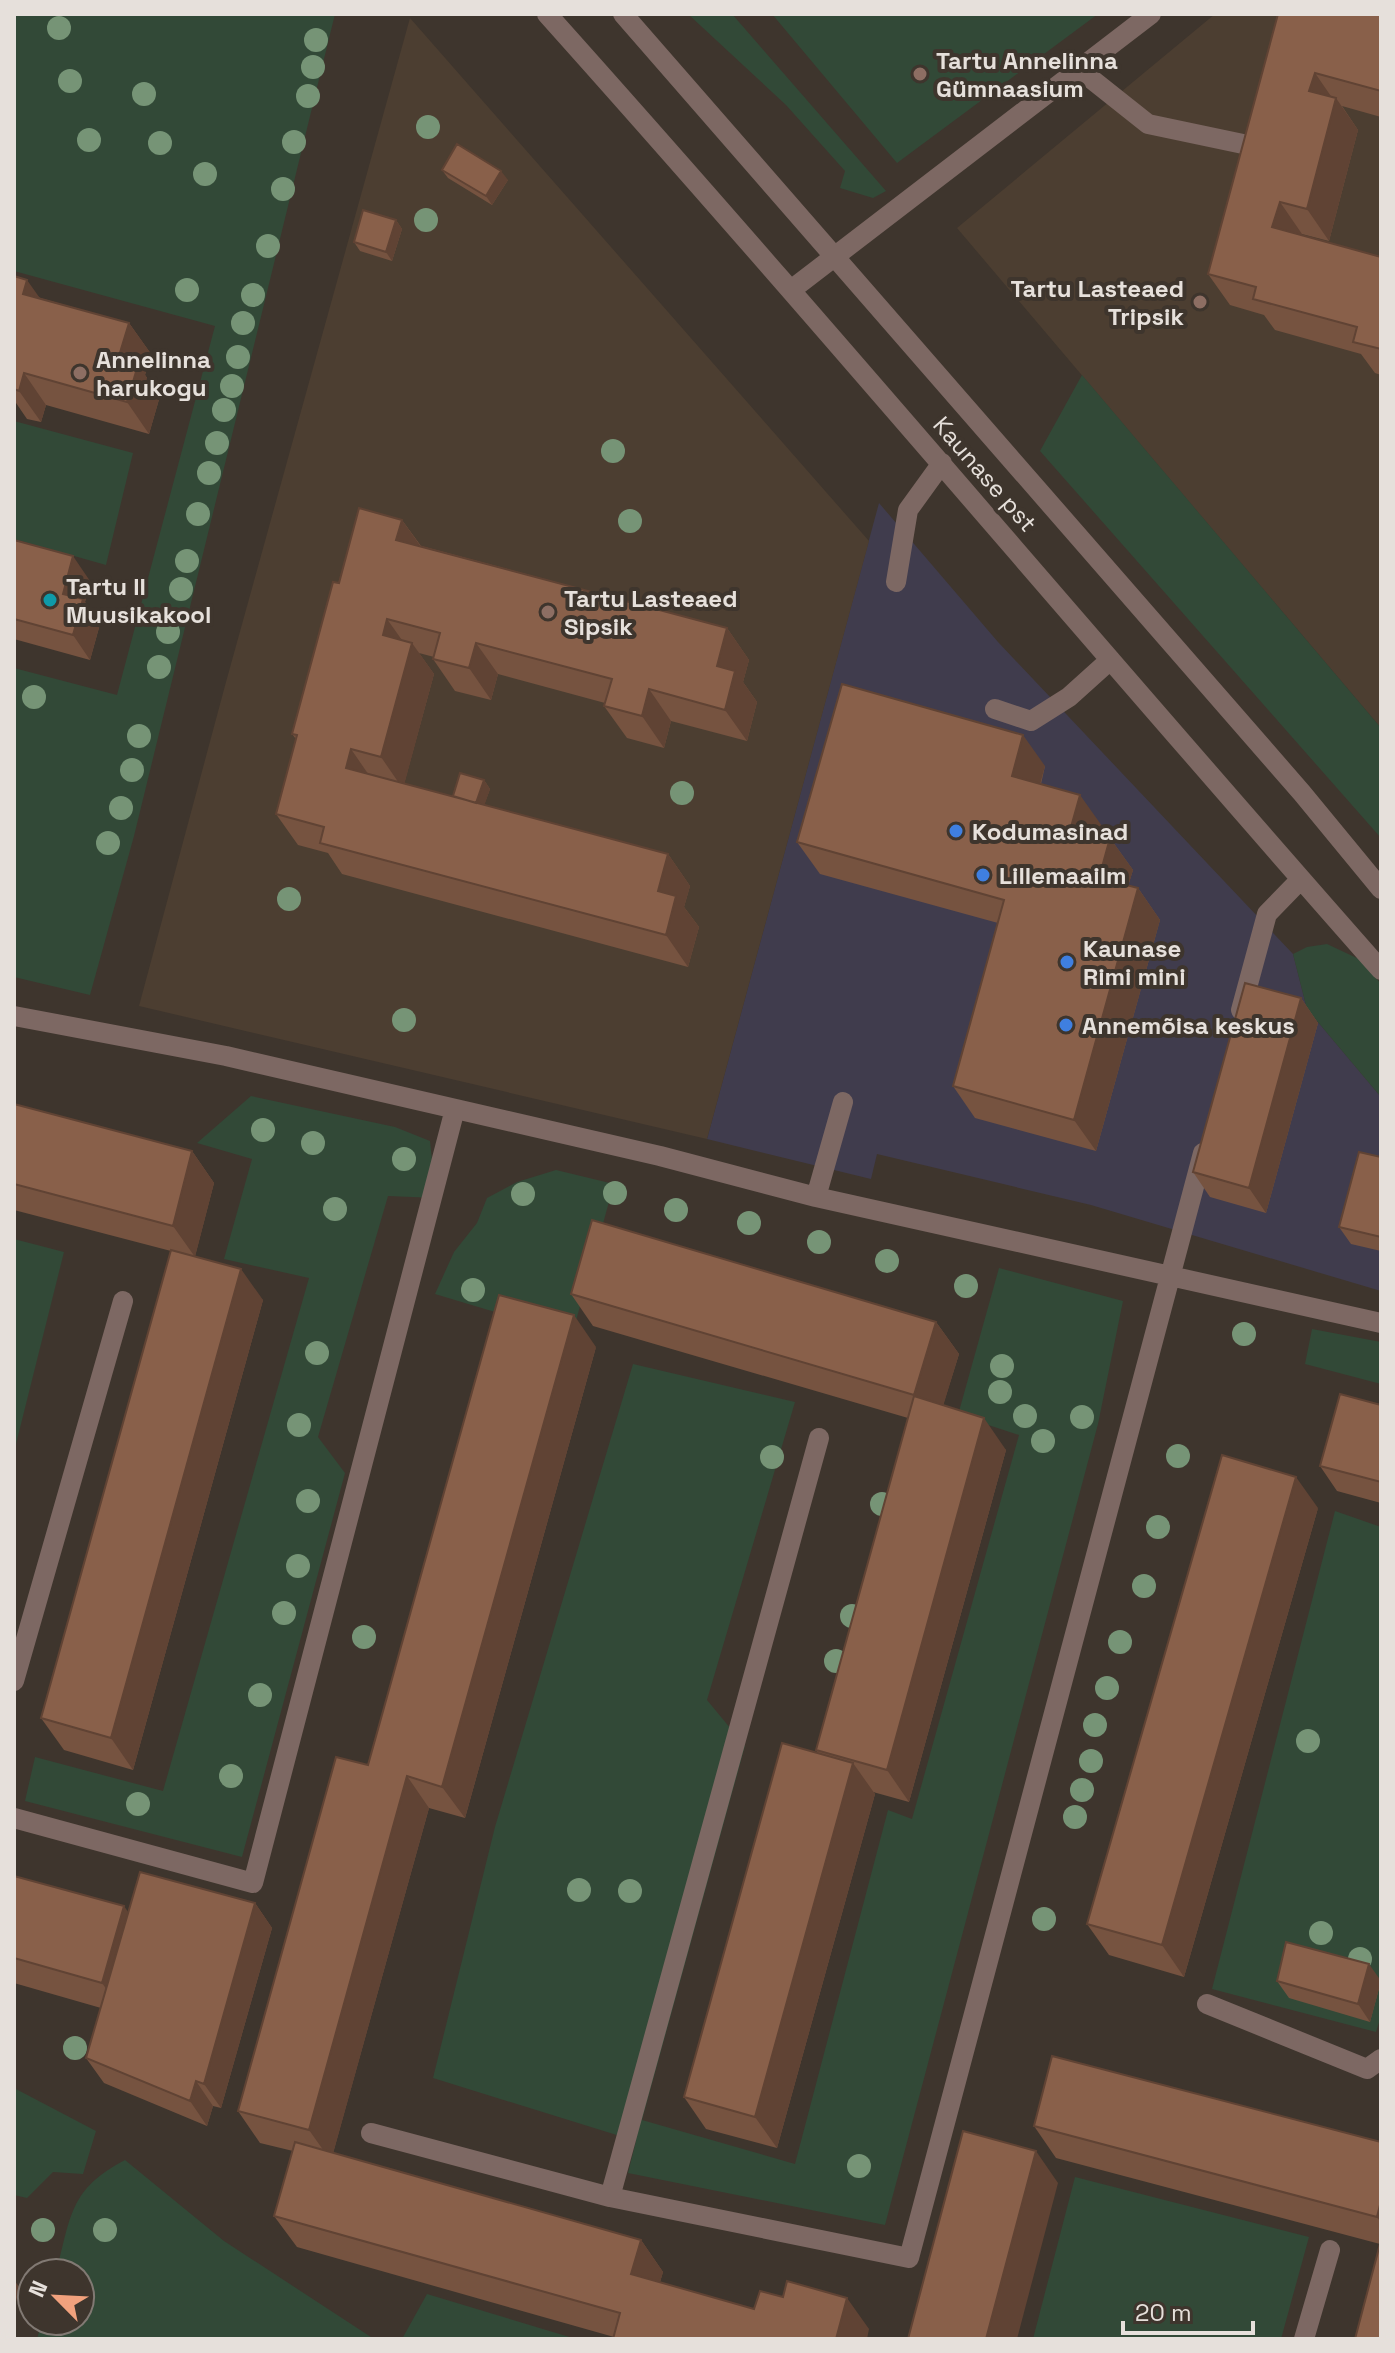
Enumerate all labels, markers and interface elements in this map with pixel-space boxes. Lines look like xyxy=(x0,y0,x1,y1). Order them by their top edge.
place label: Tartu Annelinna Gümnaasium xyxy=(936,45,1118,104)
marker: Tartu Annelinna Gümnaasium xyxy=(911,65,929,83)
place label: Tartu Lasteaed Tripsik xyxy=(1010,273,1184,332)
marker: Tartu Lasteaed Tripsik xyxy=(1191,293,1209,311)
place label: Annelinna harukogu xyxy=(96,344,211,403)
marker: Annelinna harukogu xyxy=(71,364,89,382)
street label: Kaunase pst xyxy=(926,410,1044,538)
place label: Tartu II Muusikakool xyxy=(66,571,211,630)
place label: Tartu Lasteaed Sipsik xyxy=(564,583,738,642)
marker: Tartu II Muusikakool xyxy=(41,591,59,609)
marker: Tartu Lasteaed Sipsik xyxy=(539,603,557,621)
place label: Kodumasinad xyxy=(972,816,1128,847)
marker: Kodumasinad xyxy=(947,822,965,840)
place label: Lillemaailm xyxy=(999,860,1127,891)
marker: Lillemaailm xyxy=(974,866,992,884)
place label: Kaunase Rimi mini xyxy=(1083,933,1186,992)
marker: Kaunase Rimi mini xyxy=(1058,953,1076,971)
place label: Annemõisa keskus xyxy=(1082,1010,1295,1041)
marker: Annemõisa keskus xyxy=(1057,1016,1075,1034)
north arrow xyxy=(16,2257,96,2337)
text: N xyxy=(22,2276,54,2301)
scale bar xyxy=(1123,2285,1253,2335)
text: 20 m xyxy=(1135,2297,1192,2328)

